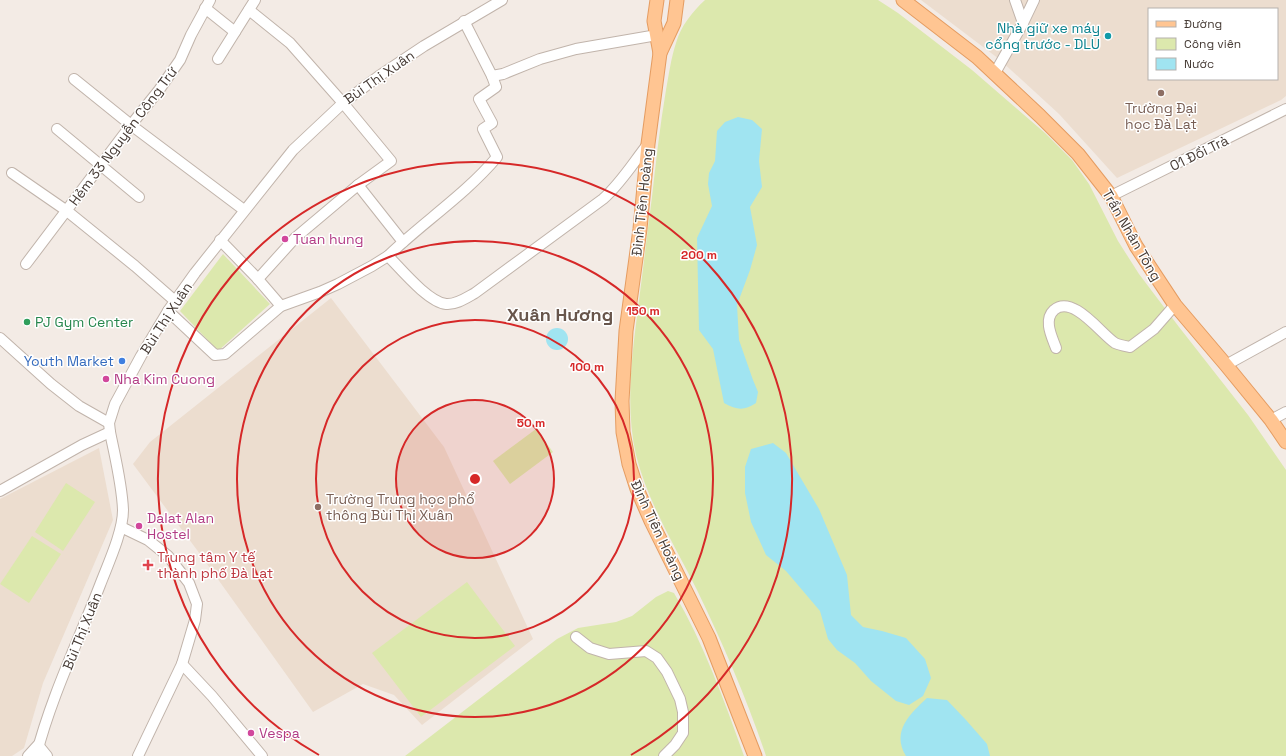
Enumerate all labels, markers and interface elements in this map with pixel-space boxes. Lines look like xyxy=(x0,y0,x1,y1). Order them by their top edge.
legend xyxy=(1148,8,1278,80)
text: Đường xyxy=(1184,16,1222,32)
place label: Nhà giữ xe máy cổng trước - DLU xyxy=(985,19,1100,53)
marker: Nhà giữ xe máy cổng trước - DLU xyxy=(1103,31,1113,41)
text: Công viên xyxy=(1184,36,1241,52)
street label: Bùi Thị Xuân xyxy=(340,46,418,108)
text: Nước xyxy=(1184,56,1214,72)
street label: Hẻm 33 Nguyễn Công Trứ xyxy=(65,62,182,209)
marker: Trường Đại học Đà Lạt xyxy=(1156,88,1166,98)
place label: Trường Đại học Đà Lạt xyxy=(1125,99,1197,133)
street label: 01 Đồi Trà xyxy=(1167,131,1231,175)
street label: Đinh Tiên Hoàng xyxy=(627,147,657,257)
street label: Trần Nhân Tông xyxy=(1098,186,1166,284)
place label: Tuan hung xyxy=(293,230,364,248)
marker: Tuan hung xyxy=(280,234,290,244)
text: 200 m xyxy=(681,247,717,263)
street label: Bùi Thị Xuân xyxy=(136,279,196,357)
district label: Xuân Hương xyxy=(507,303,613,326)
text: 150 m xyxy=(626,303,660,319)
place label: PJ Gym Center xyxy=(35,313,133,331)
marker: PJ Gym Center xyxy=(22,317,32,327)
place label: Youth Market xyxy=(24,352,114,370)
marker: Youth Market xyxy=(117,356,127,366)
text: 100 m xyxy=(570,359,604,375)
place label: Nha Kim Cuong xyxy=(114,370,215,388)
marker: Nha Kim Cuong xyxy=(101,374,111,384)
text: 50 m xyxy=(517,415,545,431)
centre of rings xyxy=(468,472,482,486)
street label: Đinh Tiên Hoàng xyxy=(627,477,689,583)
place label: Trường Trung học phổ thông Bùi Thị Xuân xyxy=(326,490,475,524)
marker: Trường Trung học phổ thông Bùi Thị Xuân xyxy=(313,502,323,512)
place label: Dalat Alan Hostel xyxy=(147,509,214,543)
marker: Dalat Alan Hostel xyxy=(134,521,144,531)
place label: Trung tâm Y tế thành phố Đà Lạt xyxy=(157,548,273,582)
marker: Trung tâm Y tế thành phố Đà Lạt xyxy=(142,559,154,571)
street label: Bùi Thị Xuân xyxy=(58,589,106,673)
place label: Vespa xyxy=(259,724,300,742)
marker: Vespa xyxy=(246,728,256,738)

